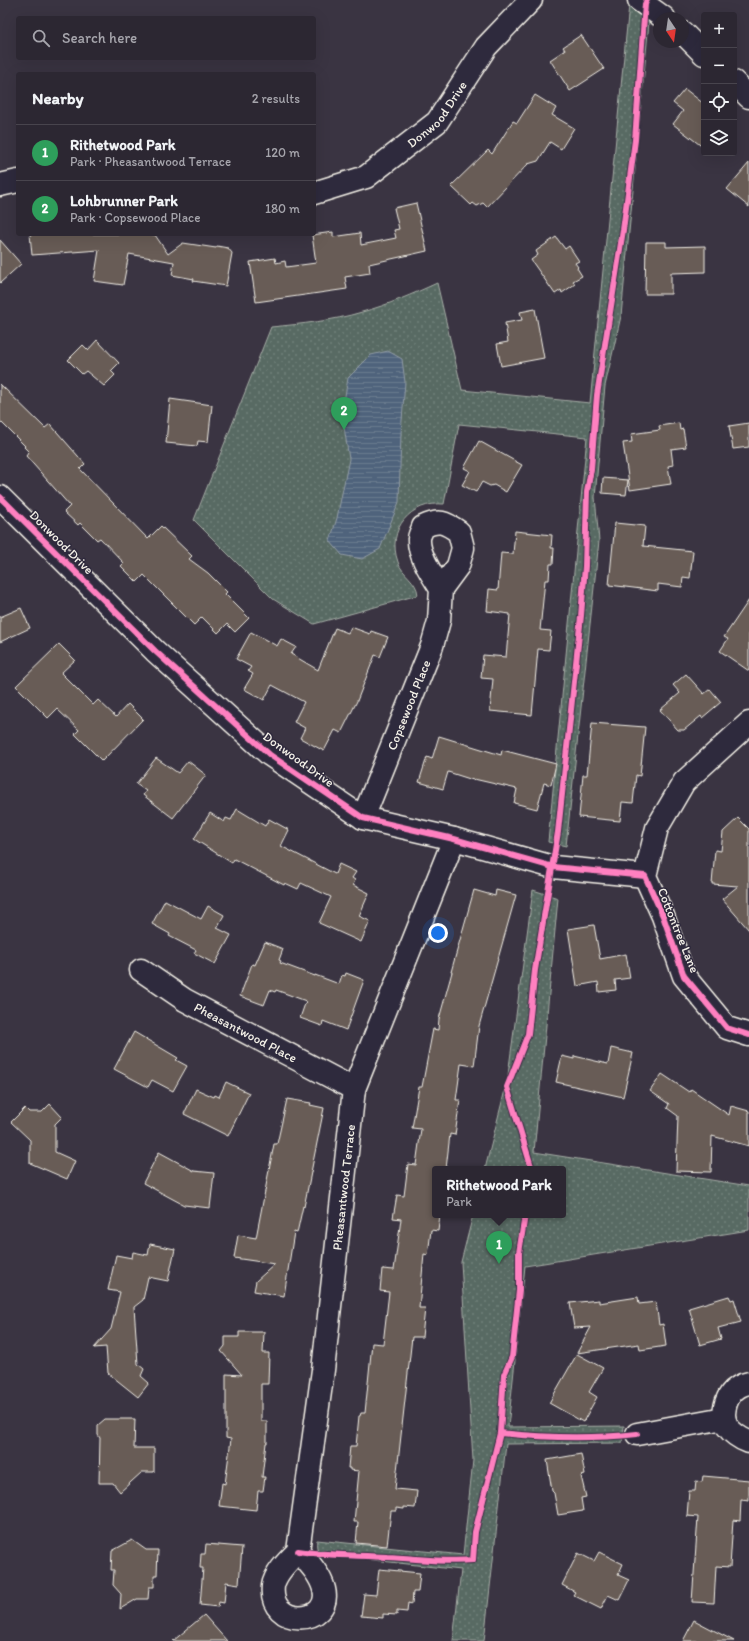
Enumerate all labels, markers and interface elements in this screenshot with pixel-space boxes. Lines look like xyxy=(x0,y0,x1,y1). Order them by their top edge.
north arrow xyxy=(653,12,689,48)
map controls xyxy=(701,12,737,156)
button: + xyxy=(701,12,737,48)
search box xyxy=(16,16,316,60)
icon: search xyxy=(30,27,52,49)
text: Search here xyxy=(62,29,137,47)
button: − xyxy=(701,48,737,84)
street label: Donwood Drive xyxy=(404,78,470,151)
button: locate xyxy=(701,84,737,120)
text: Nearby xyxy=(32,88,84,108)
text: 2 results xyxy=(252,91,300,106)
button: layers xyxy=(701,120,737,156)
text: Rithetwood Park xyxy=(70,136,176,154)
text: 1 xyxy=(42,145,48,160)
text: 120 m xyxy=(265,145,300,160)
text: Park · Pheasantwood Terrace xyxy=(70,154,231,169)
text: Lohbrunner Park xyxy=(70,192,178,210)
text: 2 xyxy=(42,201,48,216)
text: 180 m xyxy=(265,201,300,216)
text: Park · Copsewood Place xyxy=(70,210,200,225)
pin: 2 xyxy=(331,397,357,430)
street label: Donwood Drive xyxy=(27,507,97,577)
street label: Copsewood Place xyxy=(384,658,434,752)
street label: Donwood Drive xyxy=(260,729,337,790)
street label: Cottontree Lane xyxy=(655,886,702,975)
your location xyxy=(428,923,448,943)
street label: Pheasantwood Place xyxy=(192,999,300,1066)
street label: Pheasantwood Terrace xyxy=(329,1123,358,1251)
popup xyxy=(432,1166,566,1218)
text: Rithetwood Park xyxy=(446,1176,552,1194)
text: Park xyxy=(446,1194,472,1209)
pin: 1 xyxy=(486,1231,512,1264)

